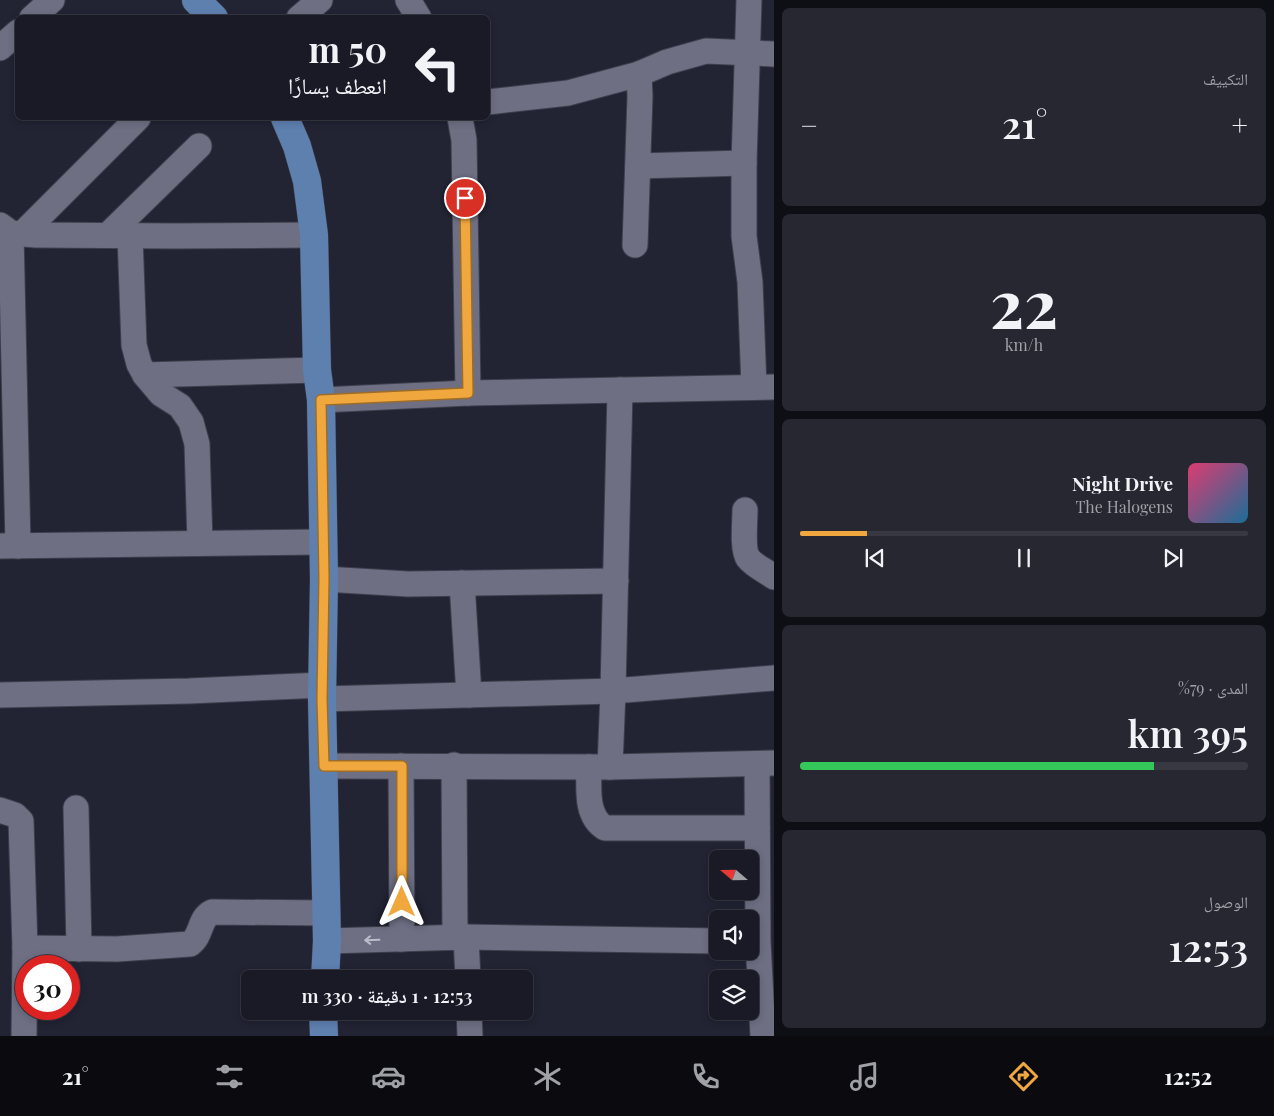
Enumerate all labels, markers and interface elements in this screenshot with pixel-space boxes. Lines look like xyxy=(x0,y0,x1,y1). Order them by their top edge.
text: 50 m xyxy=(309,25,387,72)
icon: left xyxy=(405,35,470,100)
text: التكييف xyxy=(1203,68,1248,89)
text: انعطف يسارًا xyxy=(288,70,387,100)
text: 21° xyxy=(1002,98,1048,149)
text: − xyxy=(800,106,818,143)
text: + xyxy=(1232,106,1248,143)
pin xyxy=(444,177,486,219)
icon: arrive xyxy=(451,184,479,212)
text: 22 xyxy=(990,258,1058,344)
text: km/h xyxy=(1005,334,1043,355)
text: Night Drive xyxy=(1072,470,1173,496)
text: The Halogens xyxy=(1075,496,1173,517)
icon: previous xyxy=(861,544,889,572)
icon: pause xyxy=(1010,544,1038,572)
icon: next xyxy=(1159,544,1187,572)
text: المدى · 79% xyxy=(1178,677,1248,698)
text: 395 km xyxy=(1128,707,1248,758)
north arrow xyxy=(709,850,759,900)
map controls xyxy=(709,850,759,1020)
position arrow xyxy=(375,875,427,927)
text: الوصول xyxy=(1204,891,1248,912)
button: sound xyxy=(709,910,759,960)
text: 12:53 xyxy=(1169,921,1248,972)
one-way arrow xyxy=(364,935,380,945)
speed limit sign: 30 xyxy=(15,955,80,1020)
button: layers xyxy=(709,970,759,1020)
text: 12:53 · 1 دقيقة · 330 m xyxy=(301,982,473,1008)
icon: filters xyxy=(212,1059,247,1094)
icon: car xyxy=(371,1059,406,1094)
icon: climate xyxy=(530,1059,565,1094)
icon: phone xyxy=(688,1059,723,1094)
icon: music xyxy=(847,1059,882,1094)
icon: directions xyxy=(1006,1059,1041,1094)
text: 21° xyxy=(62,1061,89,1091)
text: 12:52 xyxy=(1164,1061,1212,1091)

